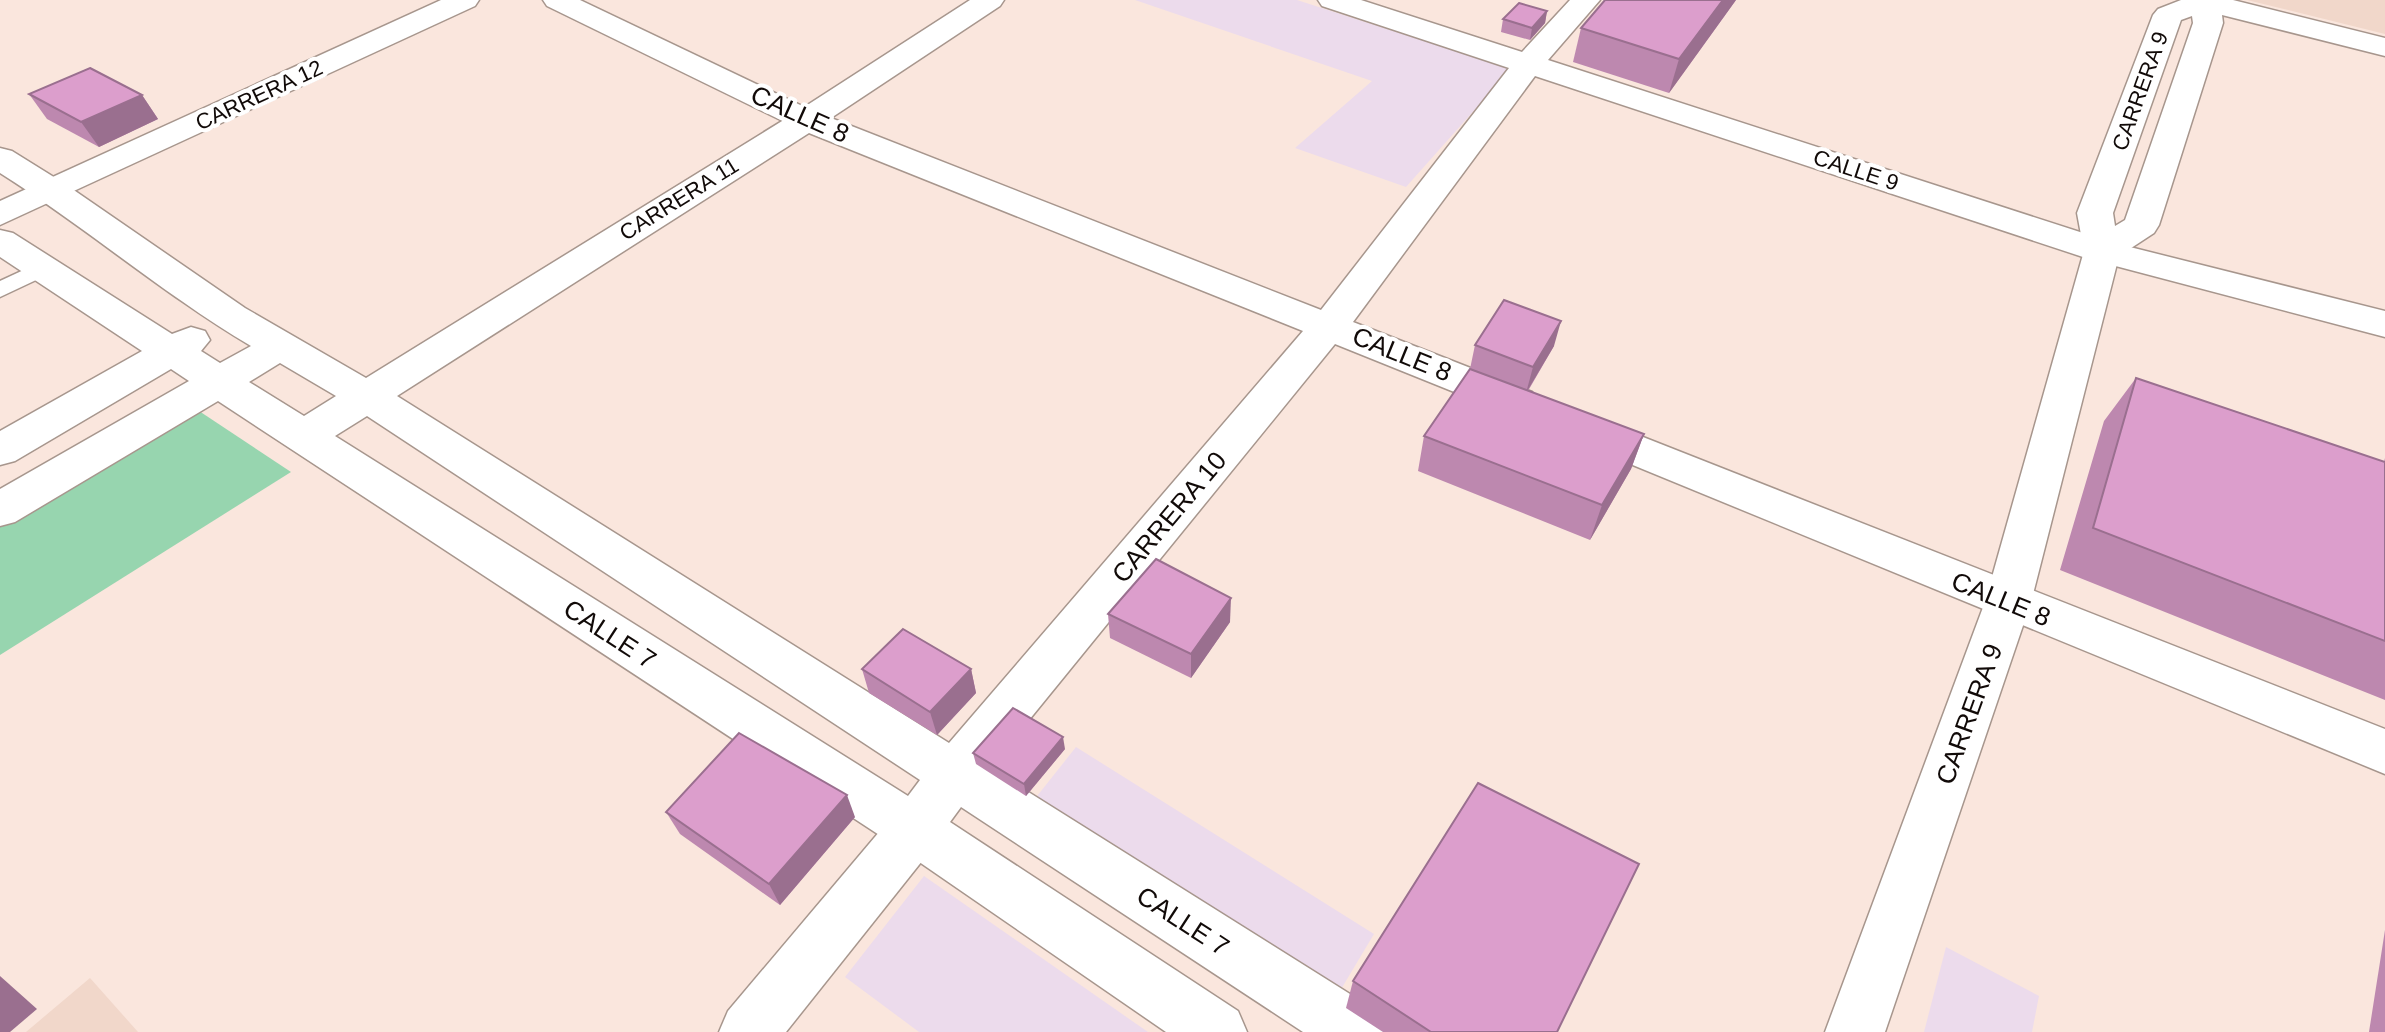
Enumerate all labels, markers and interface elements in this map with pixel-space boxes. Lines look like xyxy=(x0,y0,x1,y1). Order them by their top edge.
street label: CARRERA 9 xyxy=(2107,28,2173,154)
street label: CARRERA 12 xyxy=(192,55,326,135)
street label: CALLE 8 xyxy=(746,79,854,149)
street label: CALLE 9 xyxy=(1810,145,1902,195)
street label: CARRERA 11 xyxy=(615,153,743,245)
street label: CALLE 8 xyxy=(1348,321,1456,387)
street label: CARRERA 10 xyxy=(1105,445,1233,589)
street label: CALLE 8 xyxy=(1947,566,2055,632)
street label: CALLE 7 xyxy=(558,593,662,675)
street label: CARRERA 9 xyxy=(1930,640,2008,788)
street label: CALLE 7 xyxy=(1131,880,1235,962)

